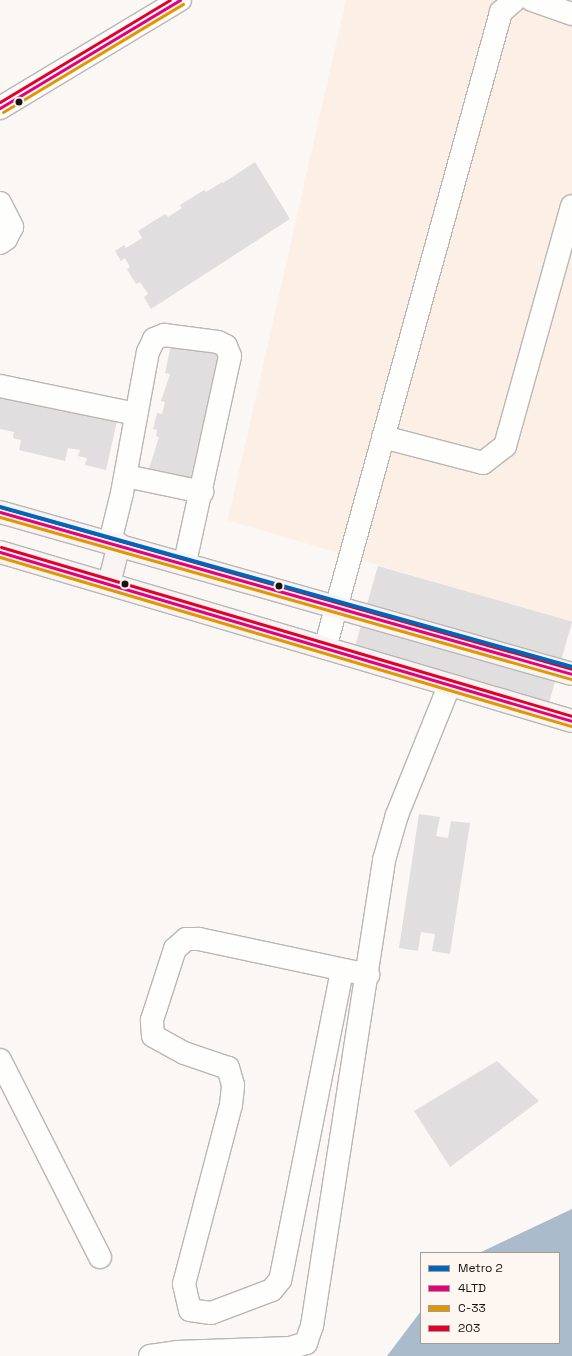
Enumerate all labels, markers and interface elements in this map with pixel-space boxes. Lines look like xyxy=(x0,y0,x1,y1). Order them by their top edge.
unlabelled marker xyxy=(14,97,24,107)
unlabelled marker xyxy=(120,579,130,589)
unlabelled marker xyxy=(274,581,284,591)
legend xyxy=(420,1252,560,1344)
text: Metro 2 xyxy=(458,1260,503,1276)
text: 4LTD xyxy=(458,1280,486,1296)
text: C-33 xyxy=(458,1300,486,1316)
text: 203 xyxy=(458,1320,480,1336)

